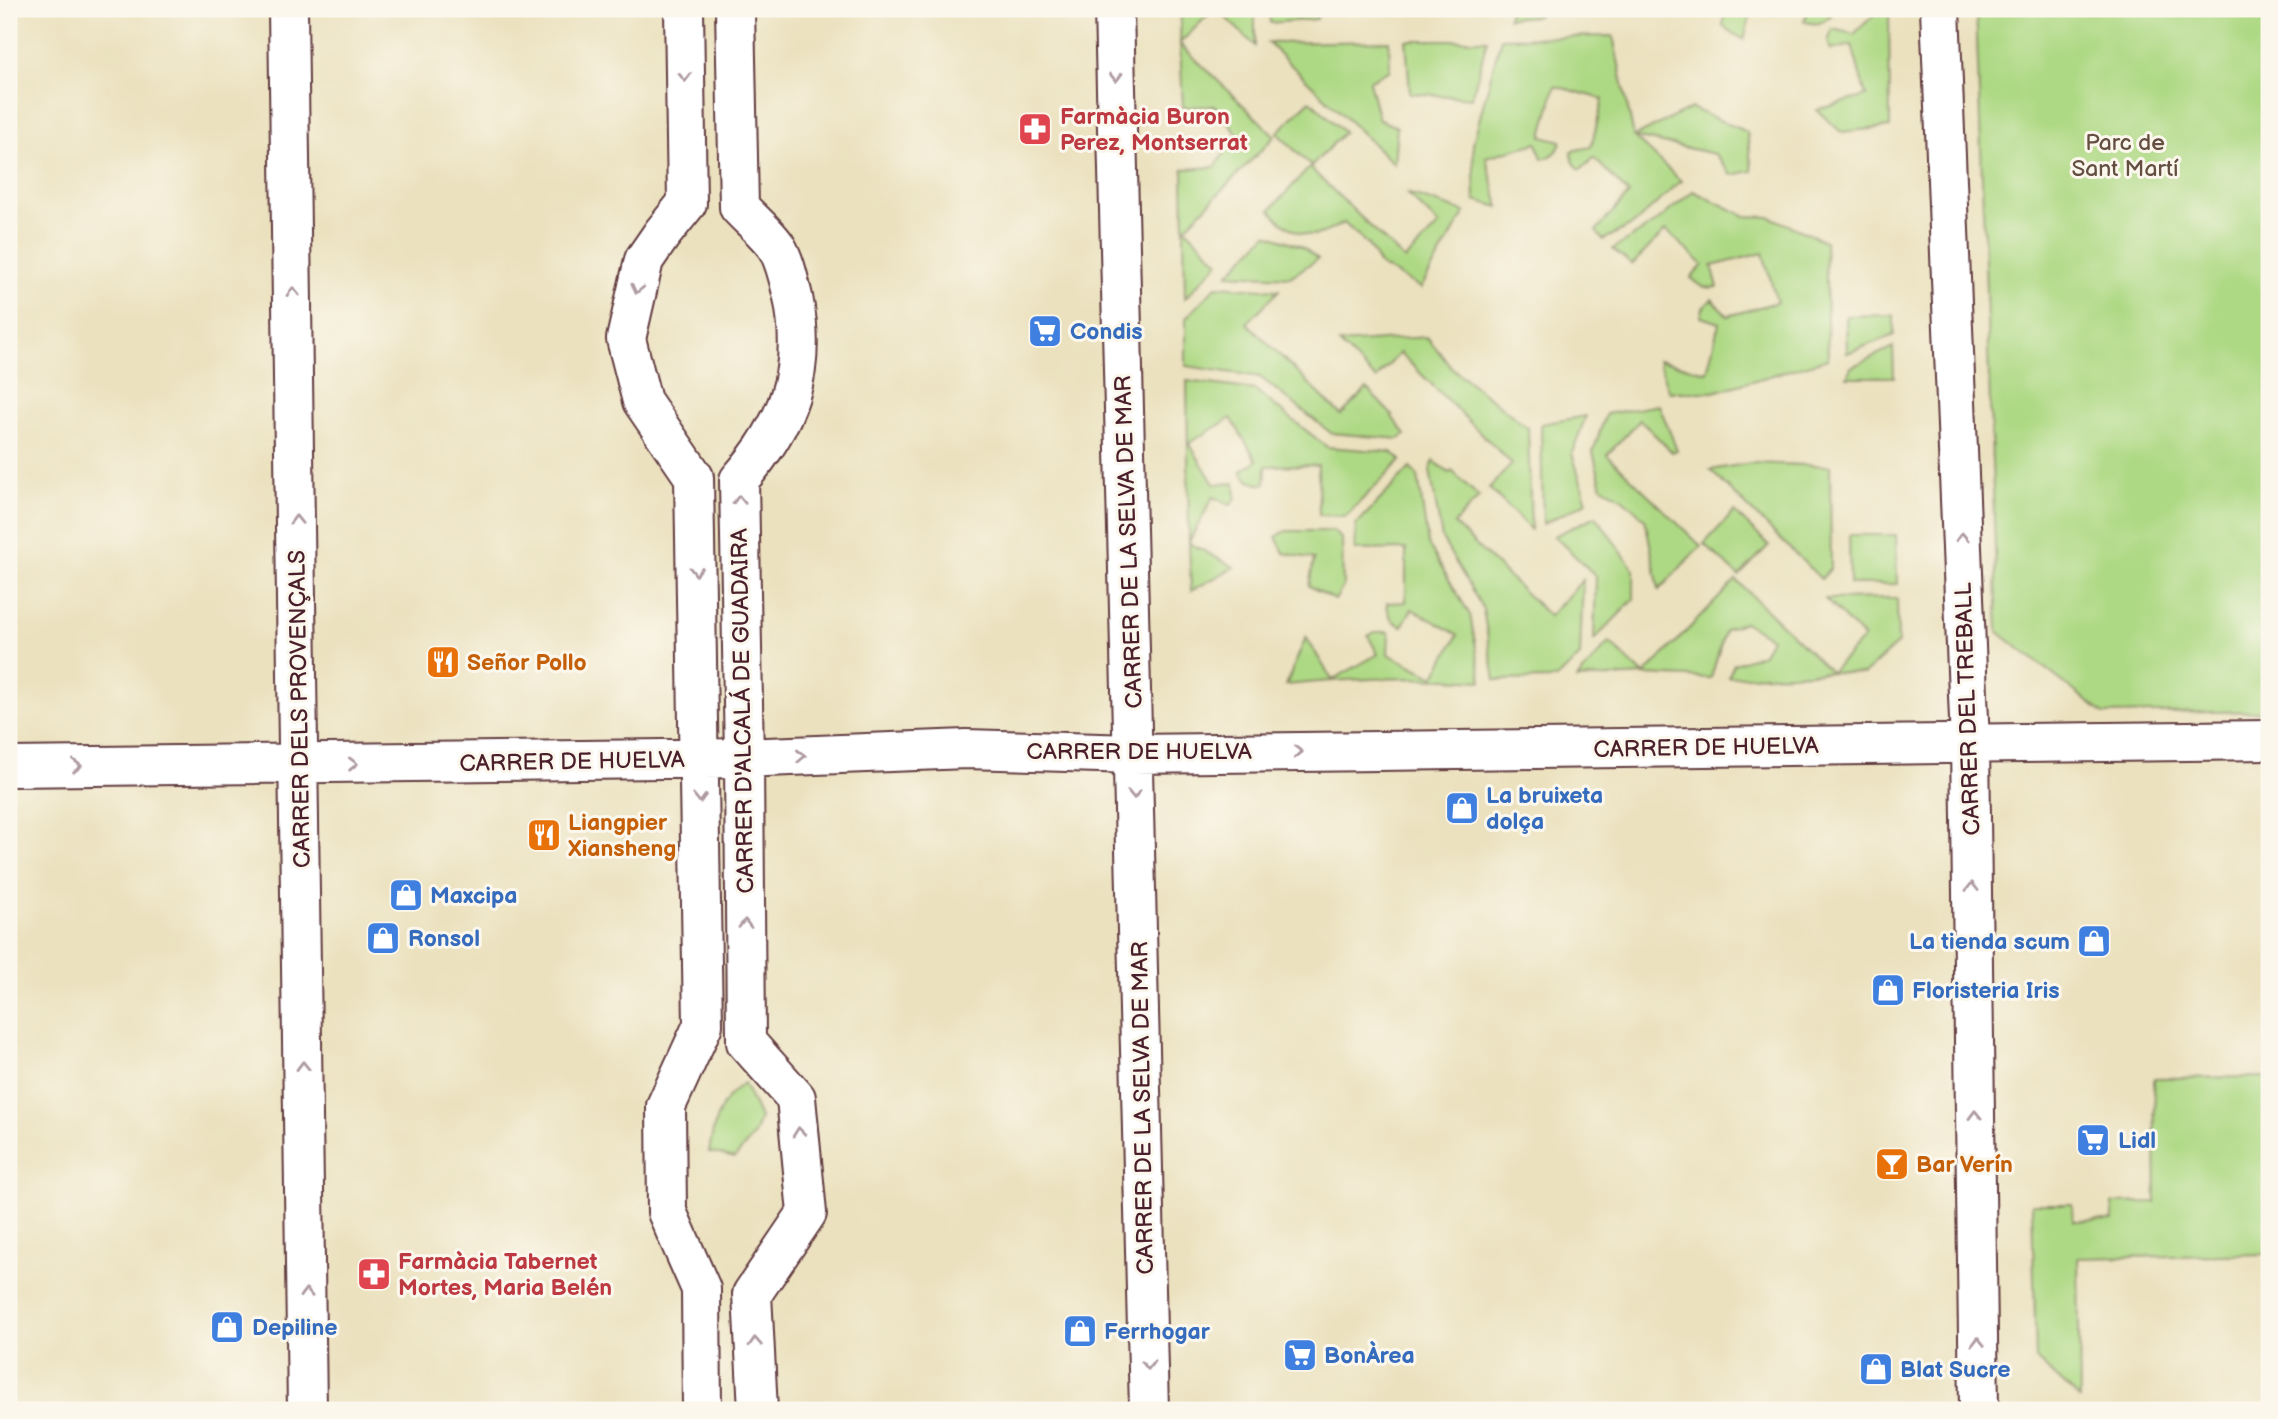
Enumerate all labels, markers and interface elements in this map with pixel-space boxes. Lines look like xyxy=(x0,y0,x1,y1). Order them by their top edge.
one-way arrow xyxy=(678,72,693,83)
one-way arrow xyxy=(1108,72,1123,83)
place label: Farmàcia Buron Perez, Montserrat xyxy=(1060,103,1248,157)
pharmacy icon: Farmàcia Buron Perez, Montserrat xyxy=(1016,110,1054,148)
park label: Parc de Sant Martí xyxy=(2071,129,2179,183)
one-way arrow xyxy=(631,283,645,295)
one-way arrow xyxy=(285,286,301,297)
supermarket icon: Condis xyxy=(1026,312,1064,350)
place label: Condis xyxy=(1070,318,1143,346)
street label: CARRER DE LA SELVA DE MAR xyxy=(1109,375,1149,709)
one-way arrow xyxy=(731,495,747,505)
one-way arrow xyxy=(288,514,304,524)
street label: CARRER D'ALCALÁ DE GUADAIRA xyxy=(726,527,760,894)
one-way arrow xyxy=(1954,531,1969,542)
street label: CARRER DELS PROVENÇALS xyxy=(283,550,317,868)
one-way arrow xyxy=(688,566,704,576)
street label: CARRER DEL TREBALL xyxy=(1950,581,1986,836)
restaurant icon: Señor Pollo xyxy=(424,643,462,681)
place label: Señor Pollo xyxy=(467,649,587,677)
street label: CARRER DE HUELVA xyxy=(1593,732,1820,764)
street label: CARRER DE HUELVA xyxy=(1026,738,1253,766)
one-way arrow xyxy=(1293,744,1304,760)
street label: CARRER DE HUELVA xyxy=(459,746,686,778)
one-way arrow xyxy=(796,749,807,764)
one-way arrow xyxy=(348,756,359,771)
one-way arrow xyxy=(72,759,83,774)
place label: La bruixeta dolça xyxy=(1486,782,1603,836)
one-way arrow xyxy=(1127,789,1142,800)
shop icon: La bruixeta dolça xyxy=(1443,789,1481,827)
one-way arrow xyxy=(692,793,708,804)
place label: Liangpier Xiansheng xyxy=(568,809,676,863)
restaurant icon: Liangpier Xiansheng xyxy=(525,816,563,854)
shop icon: Maxcipa xyxy=(387,876,425,914)
one-way arrow xyxy=(1964,881,1980,892)
place label: Maxcipa xyxy=(430,882,517,910)
one-way arrow xyxy=(737,918,753,929)
shop icon: Ronsol xyxy=(364,919,402,957)
shop icon: La tienda scum xyxy=(2075,922,2113,960)
place label: Ronsol xyxy=(408,925,480,953)
place label: La tienda scum xyxy=(1909,928,2070,956)
street label: CARRER DE LA SELVA DE MAR xyxy=(1126,941,1160,1275)
shop icon: Floristeria Iris xyxy=(1869,971,1907,1009)
place label: Floristeria Iris xyxy=(1912,977,2060,1005)
one-way arrow xyxy=(295,1060,311,1070)
one-way arrow xyxy=(1967,1109,1983,1119)
supermarket icon: Lidl xyxy=(2074,1121,2112,1159)
one-way arrow xyxy=(792,1127,807,1138)
place label: Lidl xyxy=(2118,1127,2156,1155)
bar icon: Bar Verín xyxy=(1873,1145,1911,1183)
place label: Bar Verín xyxy=(1916,1151,2013,1179)
place label: Farmàcia Tabernet Mortes, Maria Belén xyxy=(398,1248,612,1302)
pharmacy icon: Farmàcia Tabernet Mortes, Maria Belén xyxy=(355,1255,393,1293)
one-way arrow xyxy=(298,1287,313,1298)
shop icon: Depiline xyxy=(208,1308,246,1346)
shop icon: Ferrhogar xyxy=(1061,1312,1099,1350)
place label: Depiline xyxy=(252,1314,338,1342)
place label: Ferrhogar xyxy=(1104,1318,1211,1346)
one-way arrow xyxy=(747,1336,762,1347)
supermarket icon: BonÀrea xyxy=(1281,1336,1319,1374)
one-way arrow xyxy=(1970,1336,1986,1347)
place label: BonÀrea xyxy=(1324,1341,1415,1370)
shop icon: Blat Sucre xyxy=(1857,1350,1895,1388)
place label: Blat Sucre xyxy=(1900,1356,2010,1384)
one-way arrow xyxy=(1140,1360,1156,1370)

